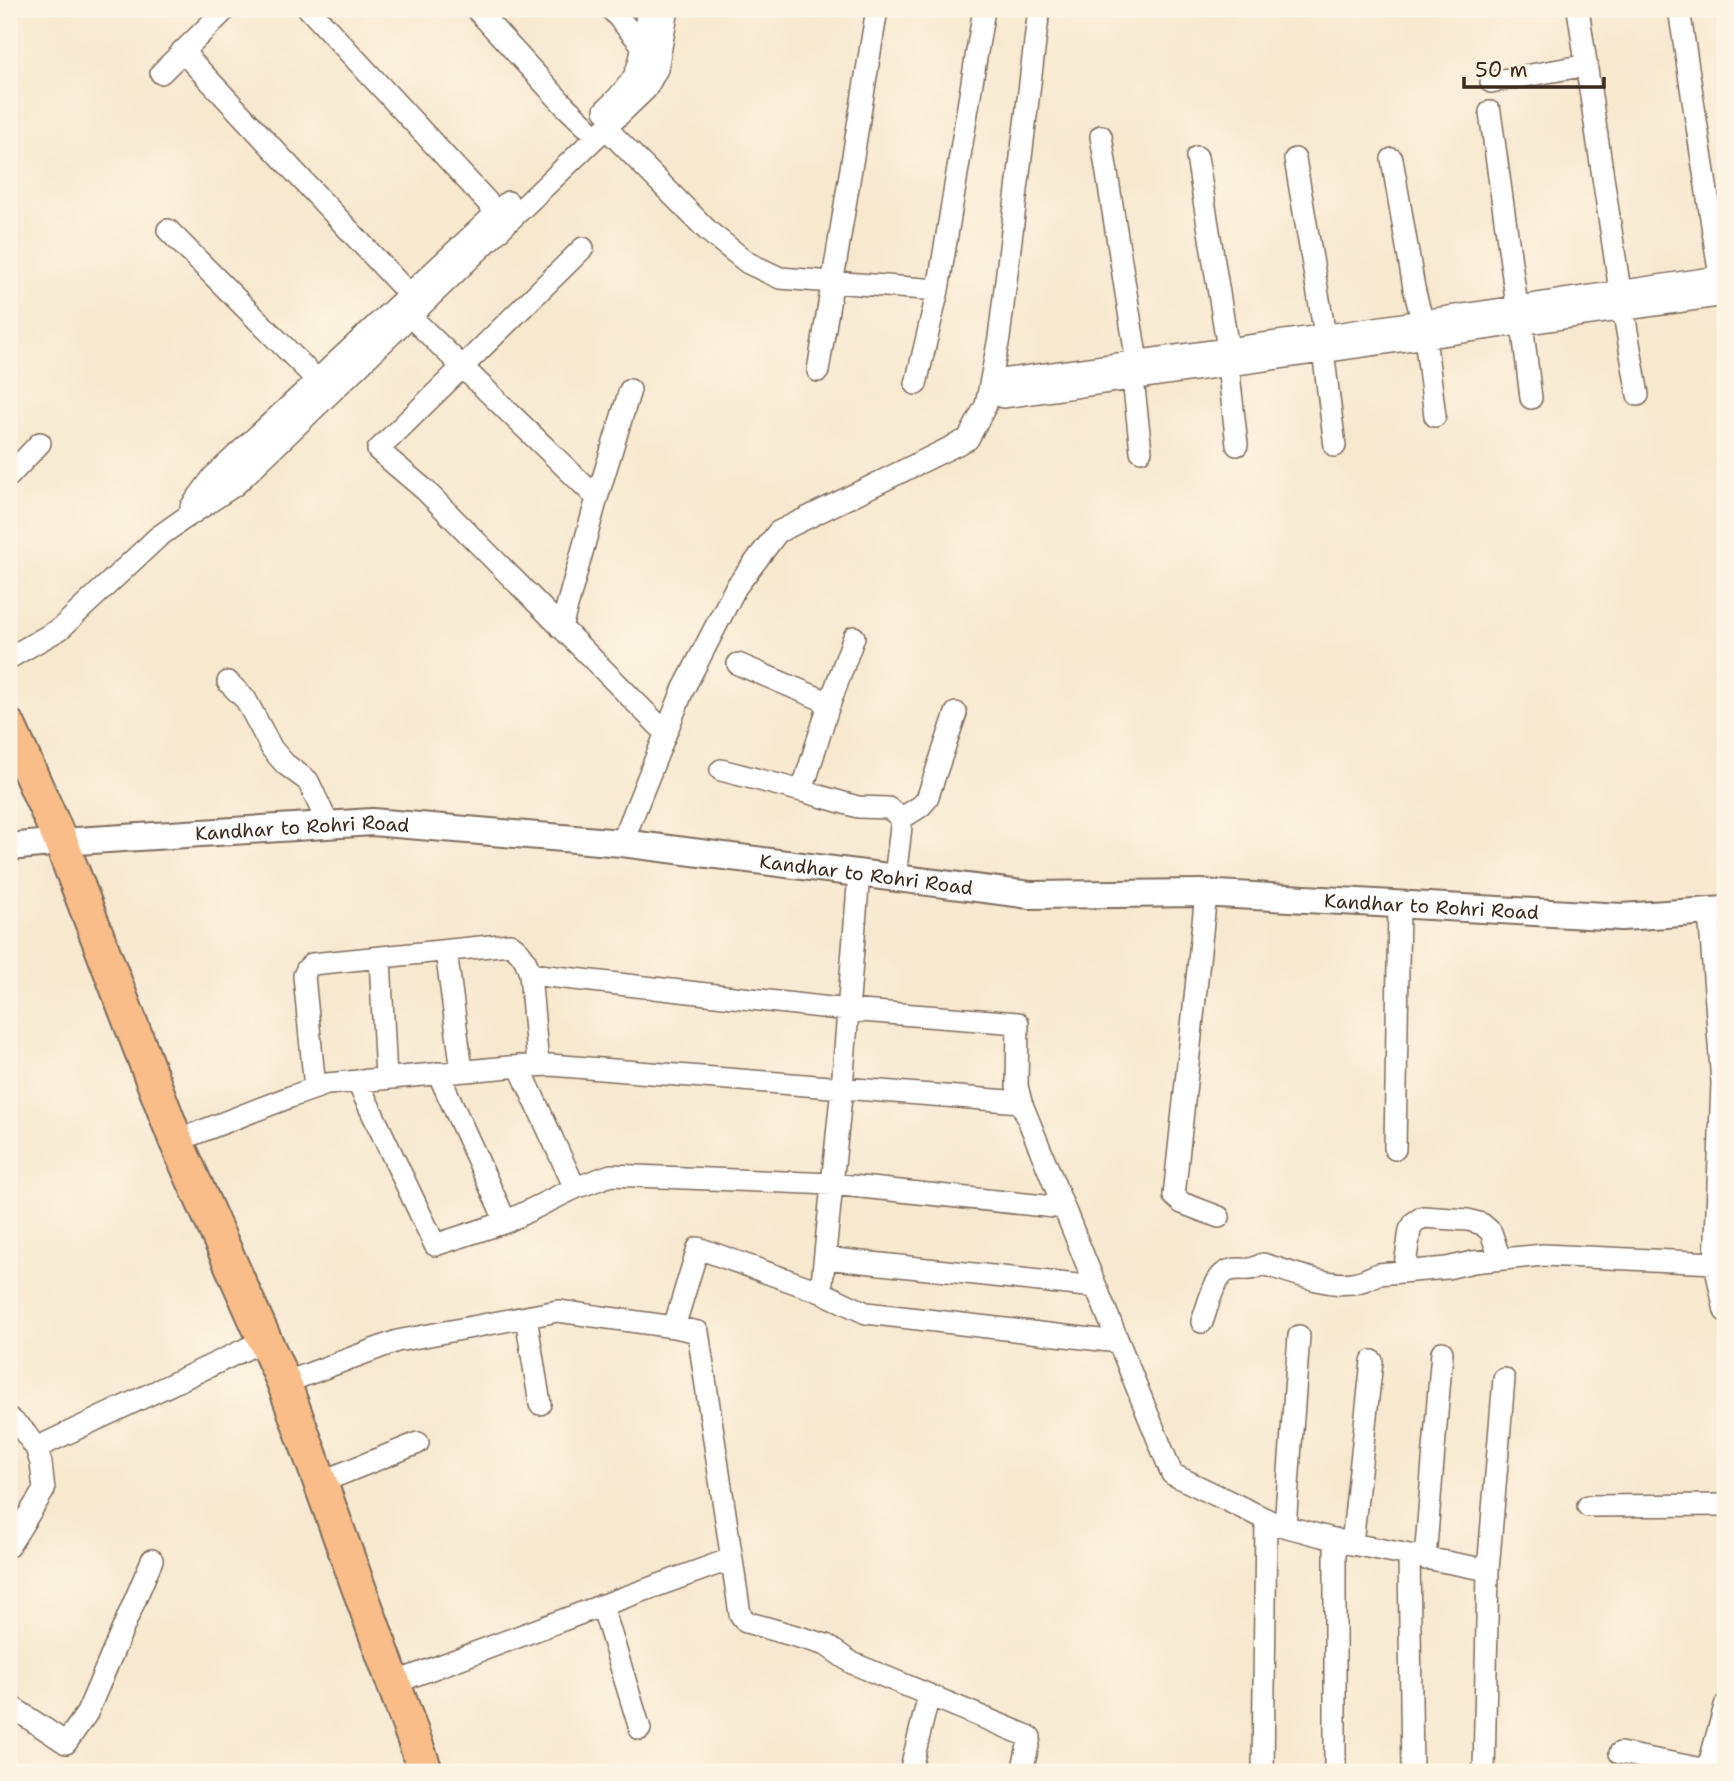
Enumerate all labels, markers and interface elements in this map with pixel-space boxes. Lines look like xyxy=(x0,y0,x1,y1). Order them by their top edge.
scale bar xyxy=(1464,46,1604,90)
text: 50 m xyxy=(1475,56,1528,84)
street label: Kandhar to Rohri Road xyxy=(194,809,410,846)
street label: Kandhar to Rohri Road xyxy=(758,848,974,900)
street label: Kandhar to Rohri Road xyxy=(1324,888,1540,925)

